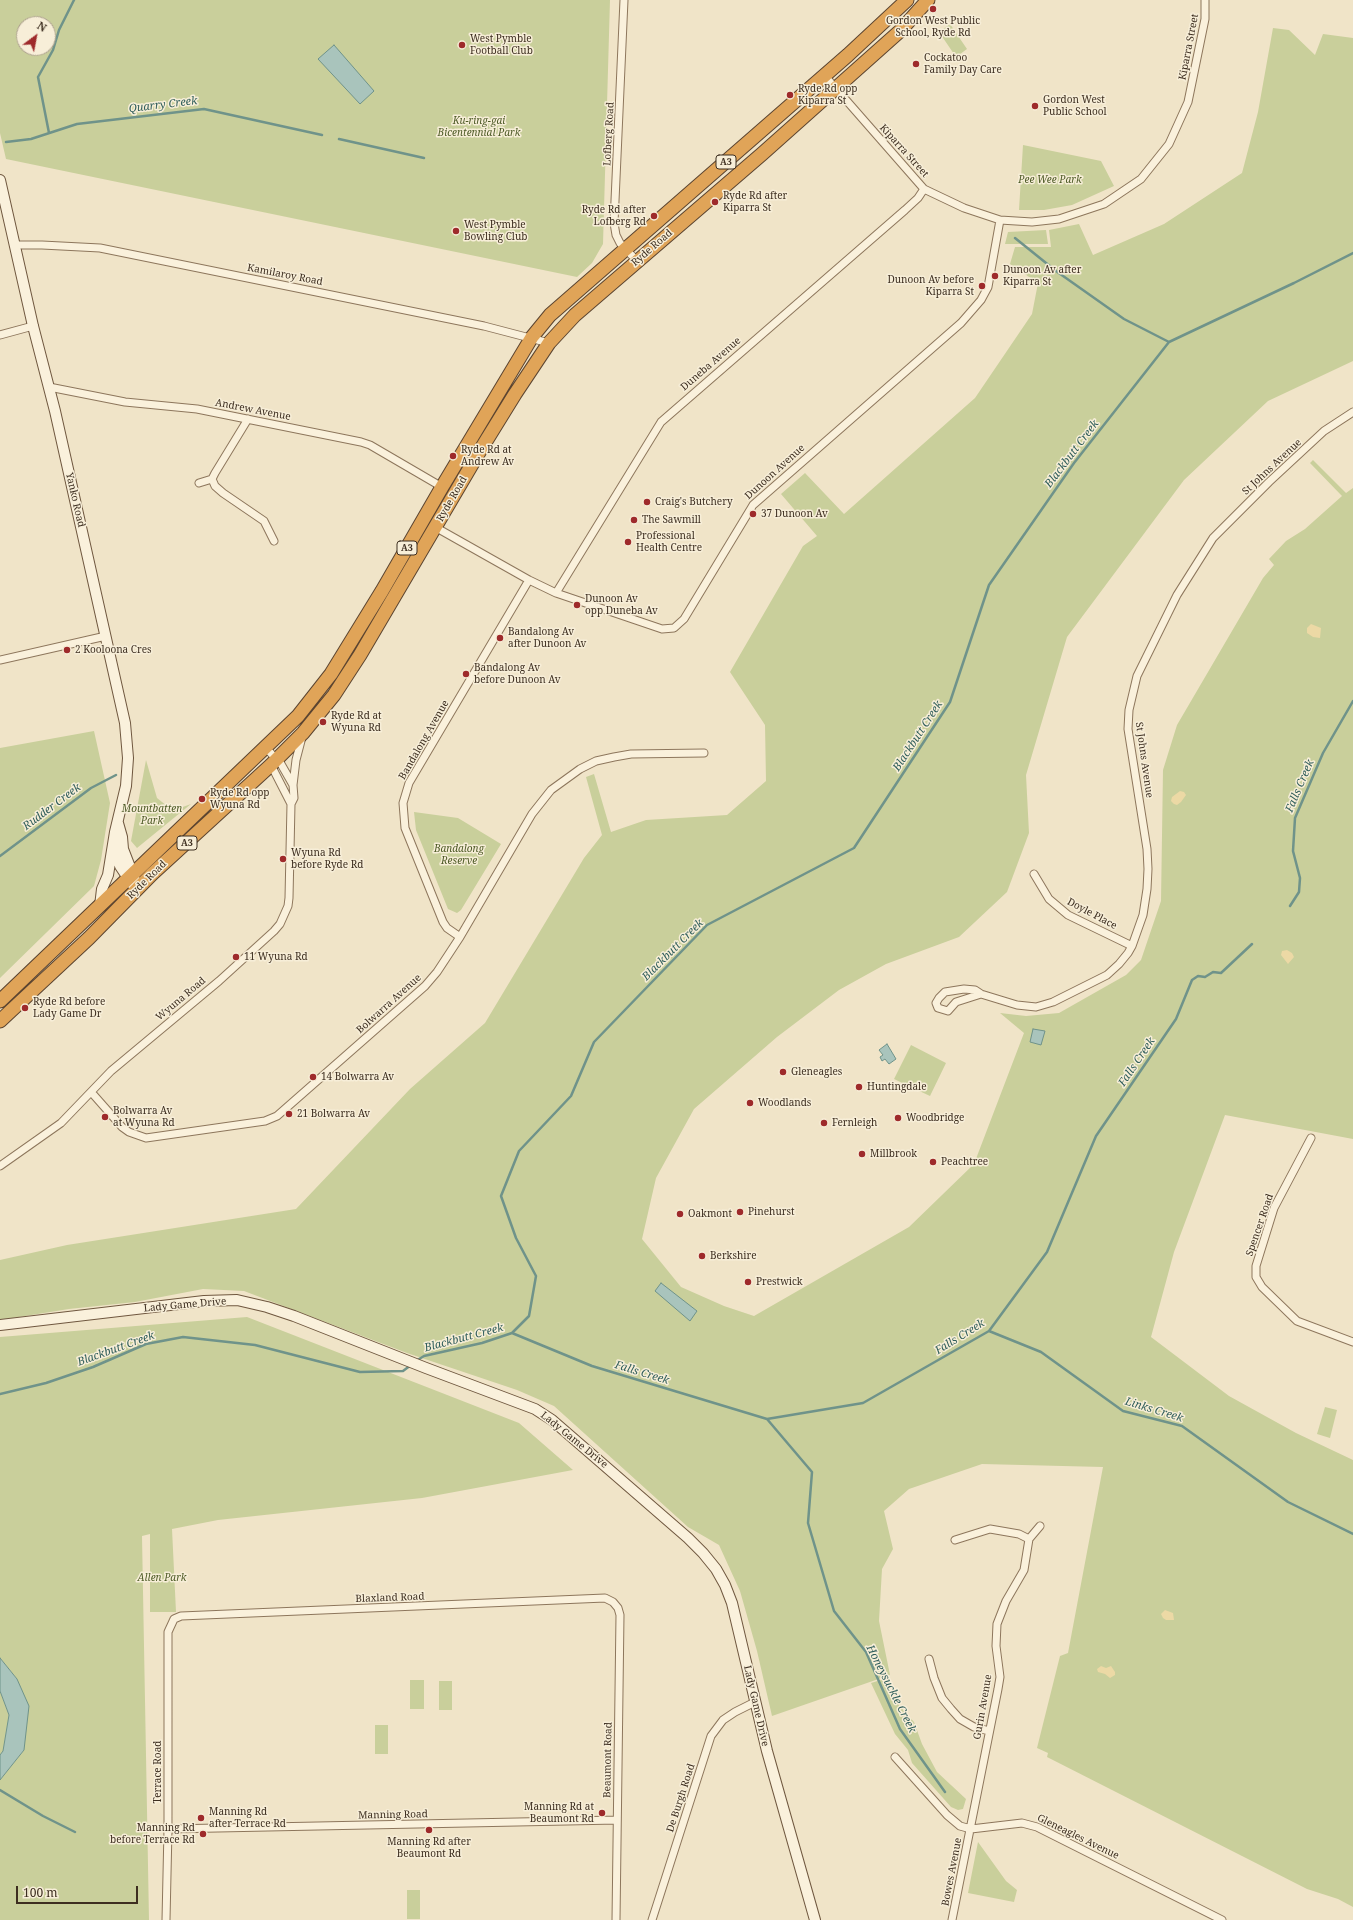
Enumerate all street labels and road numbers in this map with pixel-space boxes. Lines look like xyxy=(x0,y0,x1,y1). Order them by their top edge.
street label: Kiparra Street xyxy=(1177,13,1201,81)
street label: Lofberg Road xyxy=(601,102,617,166)
street label: Kiparra Street xyxy=(877,122,931,180)
road number: A3 xyxy=(716,155,736,169)
street label: Ryde Road xyxy=(629,227,675,269)
street label: Kamilaroy Road xyxy=(246,262,324,288)
street label: Duneba Avenue xyxy=(679,335,743,393)
street label: Andrew Avenue xyxy=(214,397,292,423)
street label: St Johns Avenue xyxy=(1240,437,1304,497)
street label: Dunoon Avenue xyxy=(743,442,807,502)
street label: Yanko Road xyxy=(63,471,87,529)
street label: Ryde Road xyxy=(434,474,470,524)
road number: A3 xyxy=(397,541,417,555)
street label: Bandalong Avenue xyxy=(396,698,452,782)
street label: St Johns Avenue xyxy=(1133,721,1155,799)
road number: A3 xyxy=(177,836,197,850)
street label: Ryde Road xyxy=(125,858,169,902)
street label: Doyle Place xyxy=(1065,896,1119,932)
street label: Bolwarra Avenue xyxy=(354,972,424,1036)
street label: Wyuna Road xyxy=(154,975,208,1023)
street label: Spencer Road xyxy=(1244,1192,1276,1258)
street label: Lady Game Drive xyxy=(143,1295,227,1315)
street label: Lady Game Drive xyxy=(538,1409,610,1471)
street label: Blaxland Road xyxy=(355,1591,425,1605)
street label: Lady Game Drive xyxy=(741,1664,771,1748)
street label: Gurin Avenue xyxy=(971,1673,995,1741)
street label: Beaumont Road xyxy=(601,1722,615,1798)
street label: Terrace Road xyxy=(152,1741,164,1803)
street label: De Burgh Road xyxy=(664,1762,698,1834)
street label: Manning Road xyxy=(358,1808,428,1822)
street label: Gleneagles Avenue xyxy=(1035,1812,1121,1862)
street label: Bowes Avenue xyxy=(940,1837,964,1907)

